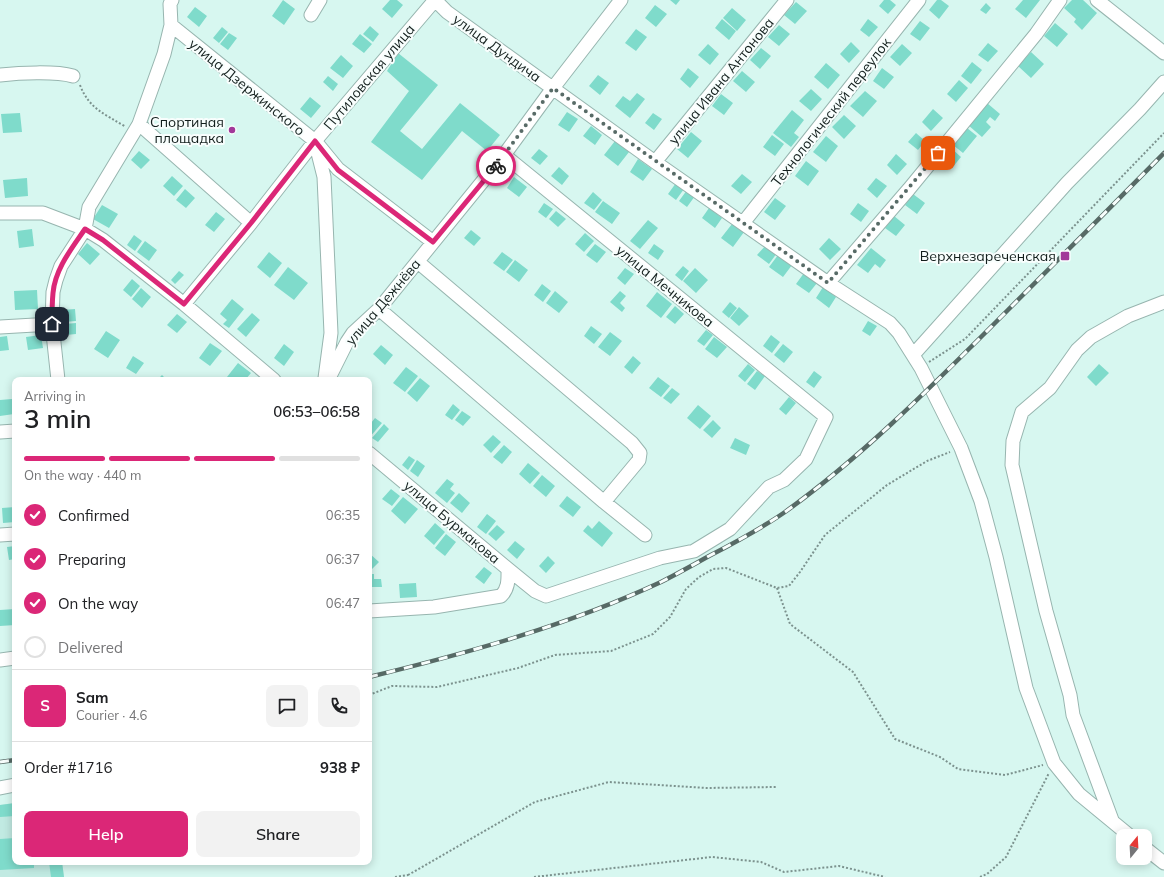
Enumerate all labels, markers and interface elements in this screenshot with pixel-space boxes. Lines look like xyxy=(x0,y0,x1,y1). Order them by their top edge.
street label: улица Дундича xyxy=(449,10,545,86)
street label: улица Ивана Антонова xyxy=(664,14,778,148)
street label: Путиловская улица xyxy=(320,20,418,134)
street label: Технологический переулок xyxy=(767,34,895,190)
street label: улица Дзержинского xyxy=(185,35,309,139)
place label: Спортиная площадка xyxy=(150,113,224,147)
marker: Спортиная площадка xyxy=(227,125,237,135)
pin xyxy=(921,136,955,170)
icon: bag xyxy=(927,142,949,164)
courier xyxy=(476,146,516,186)
icon: bike xyxy=(485,155,507,177)
street label: улица Мечникова xyxy=(612,241,718,331)
place label: Верхнезареченская xyxy=(920,247,1056,265)
marker: Верхнезареченская xyxy=(1059,250,1071,262)
street label: улица Дежнёва xyxy=(342,255,424,349)
pin xyxy=(35,307,69,341)
icon: home xyxy=(41,313,63,335)
text: Arriving in xyxy=(24,388,86,404)
text: 3 min xyxy=(24,402,92,435)
text: 06:53–06:58 xyxy=(273,402,360,421)
text: On the way · 440 m xyxy=(24,467,141,483)
street label: улица Бурмакова xyxy=(400,477,504,567)
icon: check xyxy=(24,504,46,526)
text: Confirmed xyxy=(58,506,129,525)
text: 06:35 xyxy=(326,507,360,523)
icon: check xyxy=(24,548,46,570)
text: Preparing xyxy=(58,550,126,569)
text: 06:37 xyxy=(326,551,360,567)
icon: check xyxy=(24,592,46,614)
text: On the way xyxy=(58,594,138,613)
text: 06:47 xyxy=(326,595,360,611)
text: Delivered xyxy=(58,638,123,657)
button: chat xyxy=(266,685,308,727)
button: phone xyxy=(318,685,360,727)
text: Sam xyxy=(76,688,108,707)
text: S xyxy=(40,696,50,715)
text: Courier · 4.6 xyxy=(76,707,147,723)
text: Order #1716 xyxy=(24,758,112,777)
text: 938 ₽ xyxy=(320,758,360,777)
button: Help xyxy=(24,811,188,857)
button: Share xyxy=(196,811,360,857)
north arrow xyxy=(1116,829,1152,865)
map controls xyxy=(1116,829,1152,865)

